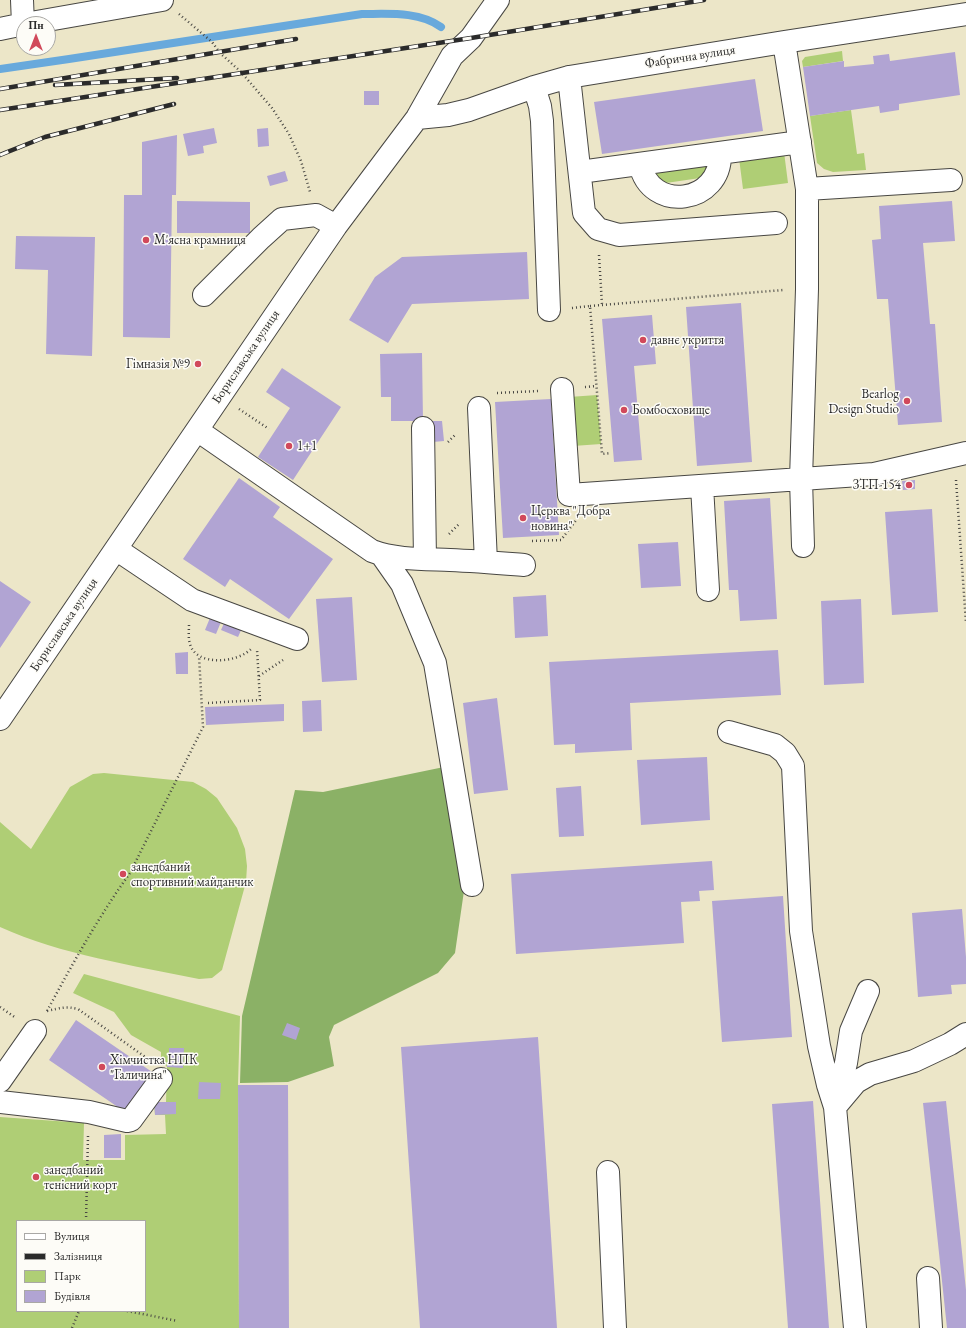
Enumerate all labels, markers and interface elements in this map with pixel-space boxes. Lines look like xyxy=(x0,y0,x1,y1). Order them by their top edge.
north arrow xyxy=(16,16,56,56)
text: Пн xyxy=(28,18,44,32)
street label: Фабрична вулиця xyxy=(644,42,736,72)
place label: М'ясна крамниця xyxy=(154,232,246,248)
marker: М'ясна крамниця xyxy=(141,235,151,245)
street label: Бориславська вулиця xyxy=(209,307,283,407)
place label: давнє укриття xyxy=(651,332,724,348)
marker: давнє укриття xyxy=(638,335,648,345)
place label: Гімназія №9 xyxy=(126,356,190,372)
marker: Гімназія №9 xyxy=(193,359,203,369)
place label: Bearlog Design Studio xyxy=(828,386,899,417)
marker: Bearlog Design Studio xyxy=(902,396,912,406)
place label: Бомбосховище xyxy=(632,402,710,418)
marker: Бомбосховище xyxy=(619,405,629,415)
place label: 1+1 xyxy=(297,438,317,454)
marker: 1+1 xyxy=(284,441,294,451)
place label: ЗТП-154 xyxy=(853,477,901,493)
marker: ЗТП-154 xyxy=(904,480,914,490)
place label: Церква "Добра новина" xyxy=(531,503,610,534)
marker: Церква "Добра новина" xyxy=(518,513,528,523)
street label: Бориславська вулиця xyxy=(27,575,101,675)
place label: занедбаний спортивний майданчик xyxy=(131,859,254,890)
marker: занедбаний спортивний майданчик xyxy=(118,869,128,879)
place label: Хімчистка НПК "Галичина" xyxy=(110,1052,198,1083)
marker: Хімчистка НПК "Галичина" xyxy=(97,1062,107,1072)
place label: занедбаний тенісний корт xyxy=(44,1162,117,1193)
marker: занедбаний тенісний корт xyxy=(31,1172,41,1182)
legend xyxy=(16,1220,146,1312)
text: Вулиця xyxy=(54,1228,90,1244)
text: Залізниця xyxy=(54,1248,102,1264)
text: Парк xyxy=(54,1268,81,1284)
text: Будівля xyxy=(54,1288,90,1304)

